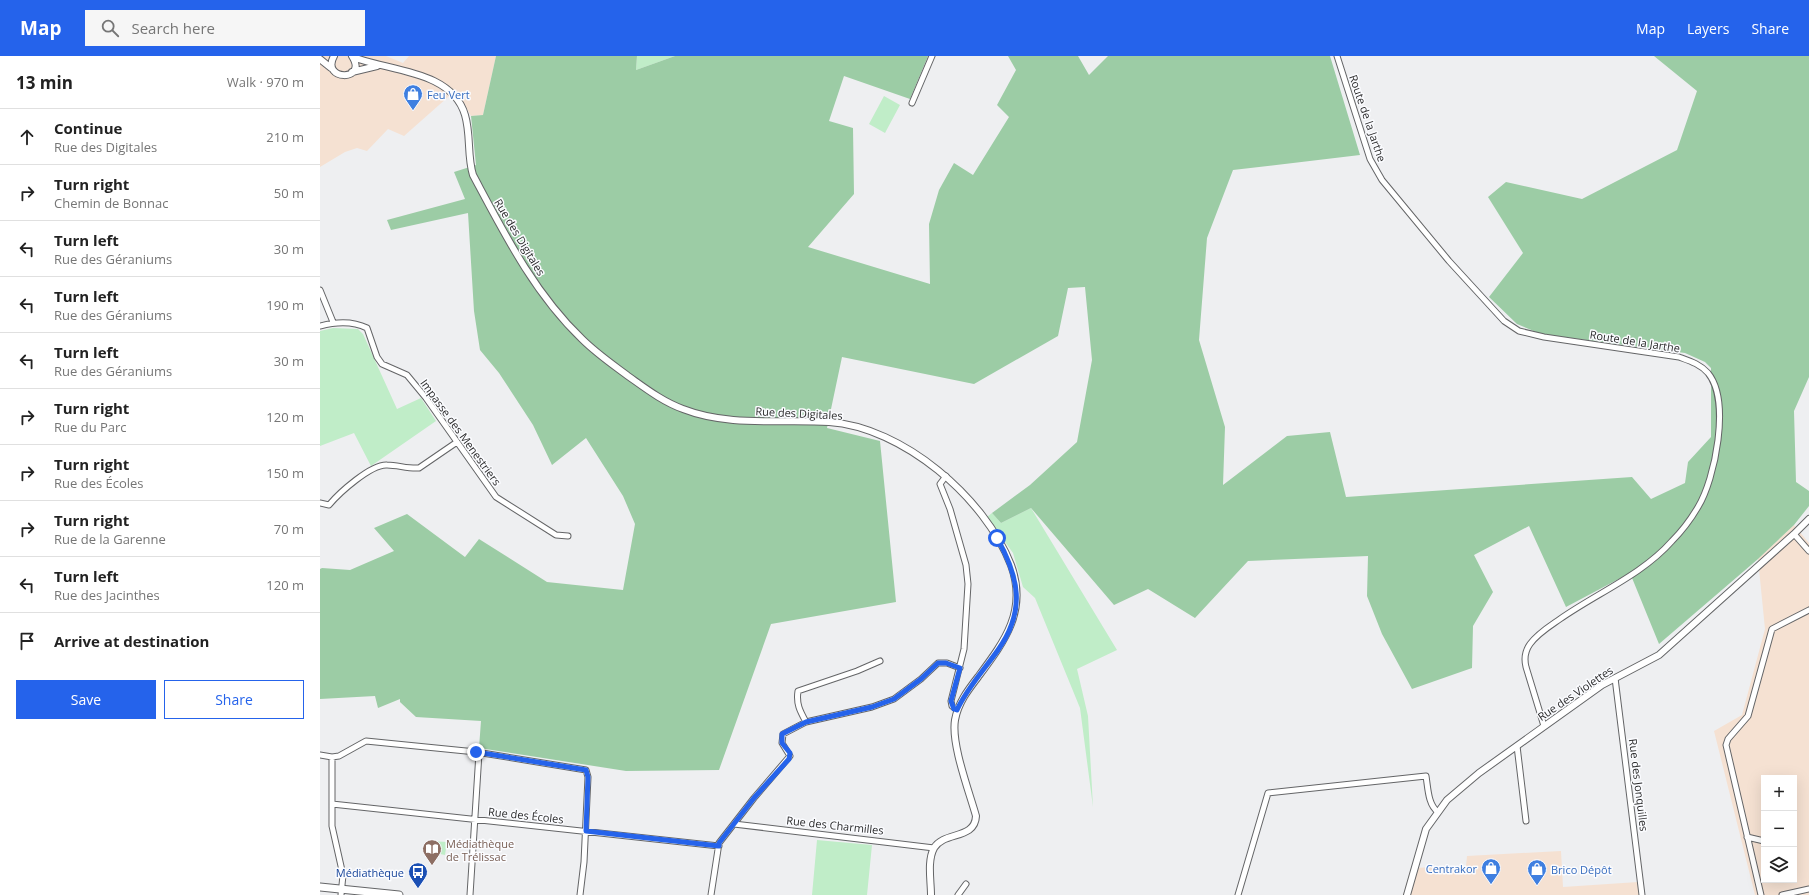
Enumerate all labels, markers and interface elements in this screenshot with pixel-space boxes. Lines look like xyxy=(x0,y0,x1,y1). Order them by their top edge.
search box xyxy=(85,10,365,46)
text: Map xyxy=(20,15,61,41)
icon: search xyxy=(99,17,121,39)
text: Search here xyxy=(131,18,215,38)
text: Map xyxy=(1636,19,1665,38)
text: Layers xyxy=(1687,19,1729,38)
text: Share xyxy=(1751,19,1789,38)
text: 13 min xyxy=(16,71,73,94)
text: Walk · 970 m xyxy=(227,73,304,91)
street label: Route de la Jarthe xyxy=(1346,73,1390,163)
shop icon: Feu Vert xyxy=(402,83,424,111)
place label: Feu Vert xyxy=(427,87,470,102)
text: Continue xyxy=(54,118,122,138)
icon: ahead xyxy=(16,126,38,148)
text: 210 m xyxy=(266,128,304,146)
text: Rue des Digitales xyxy=(54,138,157,156)
text: Turn right xyxy=(54,174,129,194)
icon: right xyxy=(16,182,38,204)
text: 50 m xyxy=(274,184,304,202)
text: Chemin de Bonnac xyxy=(54,194,168,212)
street label: Rue des Digitales xyxy=(491,196,549,278)
text: Turn left xyxy=(54,230,119,250)
icon: left xyxy=(16,238,38,260)
text: 30 m xyxy=(274,240,304,258)
text: Rue des Géraniums xyxy=(54,250,172,268)
text: Turn left xyxy=(54,286,119,306)
icon: left xyxy=(16,294,38,316)
text: 190 m xyxy=(266,296,304,314)
text: Rue des Géraniums xyxy=(54,306,172,324)
street label: Route de la Jarthe xyxy=(1589,326,1681,356)
text: Turn left xyxy=(54,342,119,362)
icon: left xyxy=(16,350,38,372)
text: 30 m xyxy=(274,352,304,370)
text: Rue des Géraniums xyxy=(54,362,172,380)
street label: Impasse des Menestriers xyxy=(417,376,505,488)
text: Turn right xyxy=(54,398,129,418)
street label: Rue des Digitales xyxy=(755,403,843,423)
icon: right xyxy=(16,406,38,428)
text: 120 m xyxy=(266,408,304,426)
text: Rue du Parc xyxy=(54,418,127,436)
text: Turn right xyxy=(54,454,129,474)
icon: right xyxy=(16,462,38,484)
text: 150 m xyxy=(266,464,304,482)
text: Rue des Écoles xyxy=(54,474,144,492)
text: Turn right xyxy=(54,510,129,530)
icon: right xyxy=(16,518,38,540)
text: 70 m xyxy=(274,520,304,538)
route start xyxy=(988,529,1006,547)
text: Rue de la Garenne xyxy=(54,530,166,548)
text: Turn left xyxy=(54,566,119,586)
icon: left xyxy=(16,574,38,596)
text: 120 m xyxy=(266,576,304,594)
text: Rue des Jacinthes xyxy=(54,586,160,604)
icon: arrive xyxy=(16,630,38,652)
text: Arrive at destination xyxy=(54,631,209,651)
street label: Rue des Violettes xyxy=(1534,662,1616,724)
button: Save xyxy=(16,680,156,719)
button: Share xyxy=(164,680,304,719)
street label: Rue des Jonquilles xyxy=(1626,738,1652,832)
route end xyxy=(467,743,485,761)
map controls xyxy=(1761,775,1797,883)
button: + xyxy=(1761,775,1797,811)
street label: Rue des Écoles xyxy=(488,804,564,826)
button: − xyxy=(1761,811,1797,847)
street label: Rue des Charmilles xyxy=(786,812,884,838)
place label: Médiathèque de Trélissac xyxy=(446,836,514,864)
library icon: Médiathèque de Trélissac xyxy=(421,838,443,866)
button: layers xyxy=(1761,847,1797,883)
shop icon: Centrakor xyxy=(1480,857,1502,885)
shop icon: Brico Dépôt xyxy=(1526,858,1548,886)
bus stop icon: Médiathèque xyxy=(407,861,429,889)
place label: Centrakor xyxy=(1426,861,1477,876)
place label: Brico Dépôt xyxy=(1551,862,1612,877)
place label: Médiathèque xyxy=(336,865,404,880)

